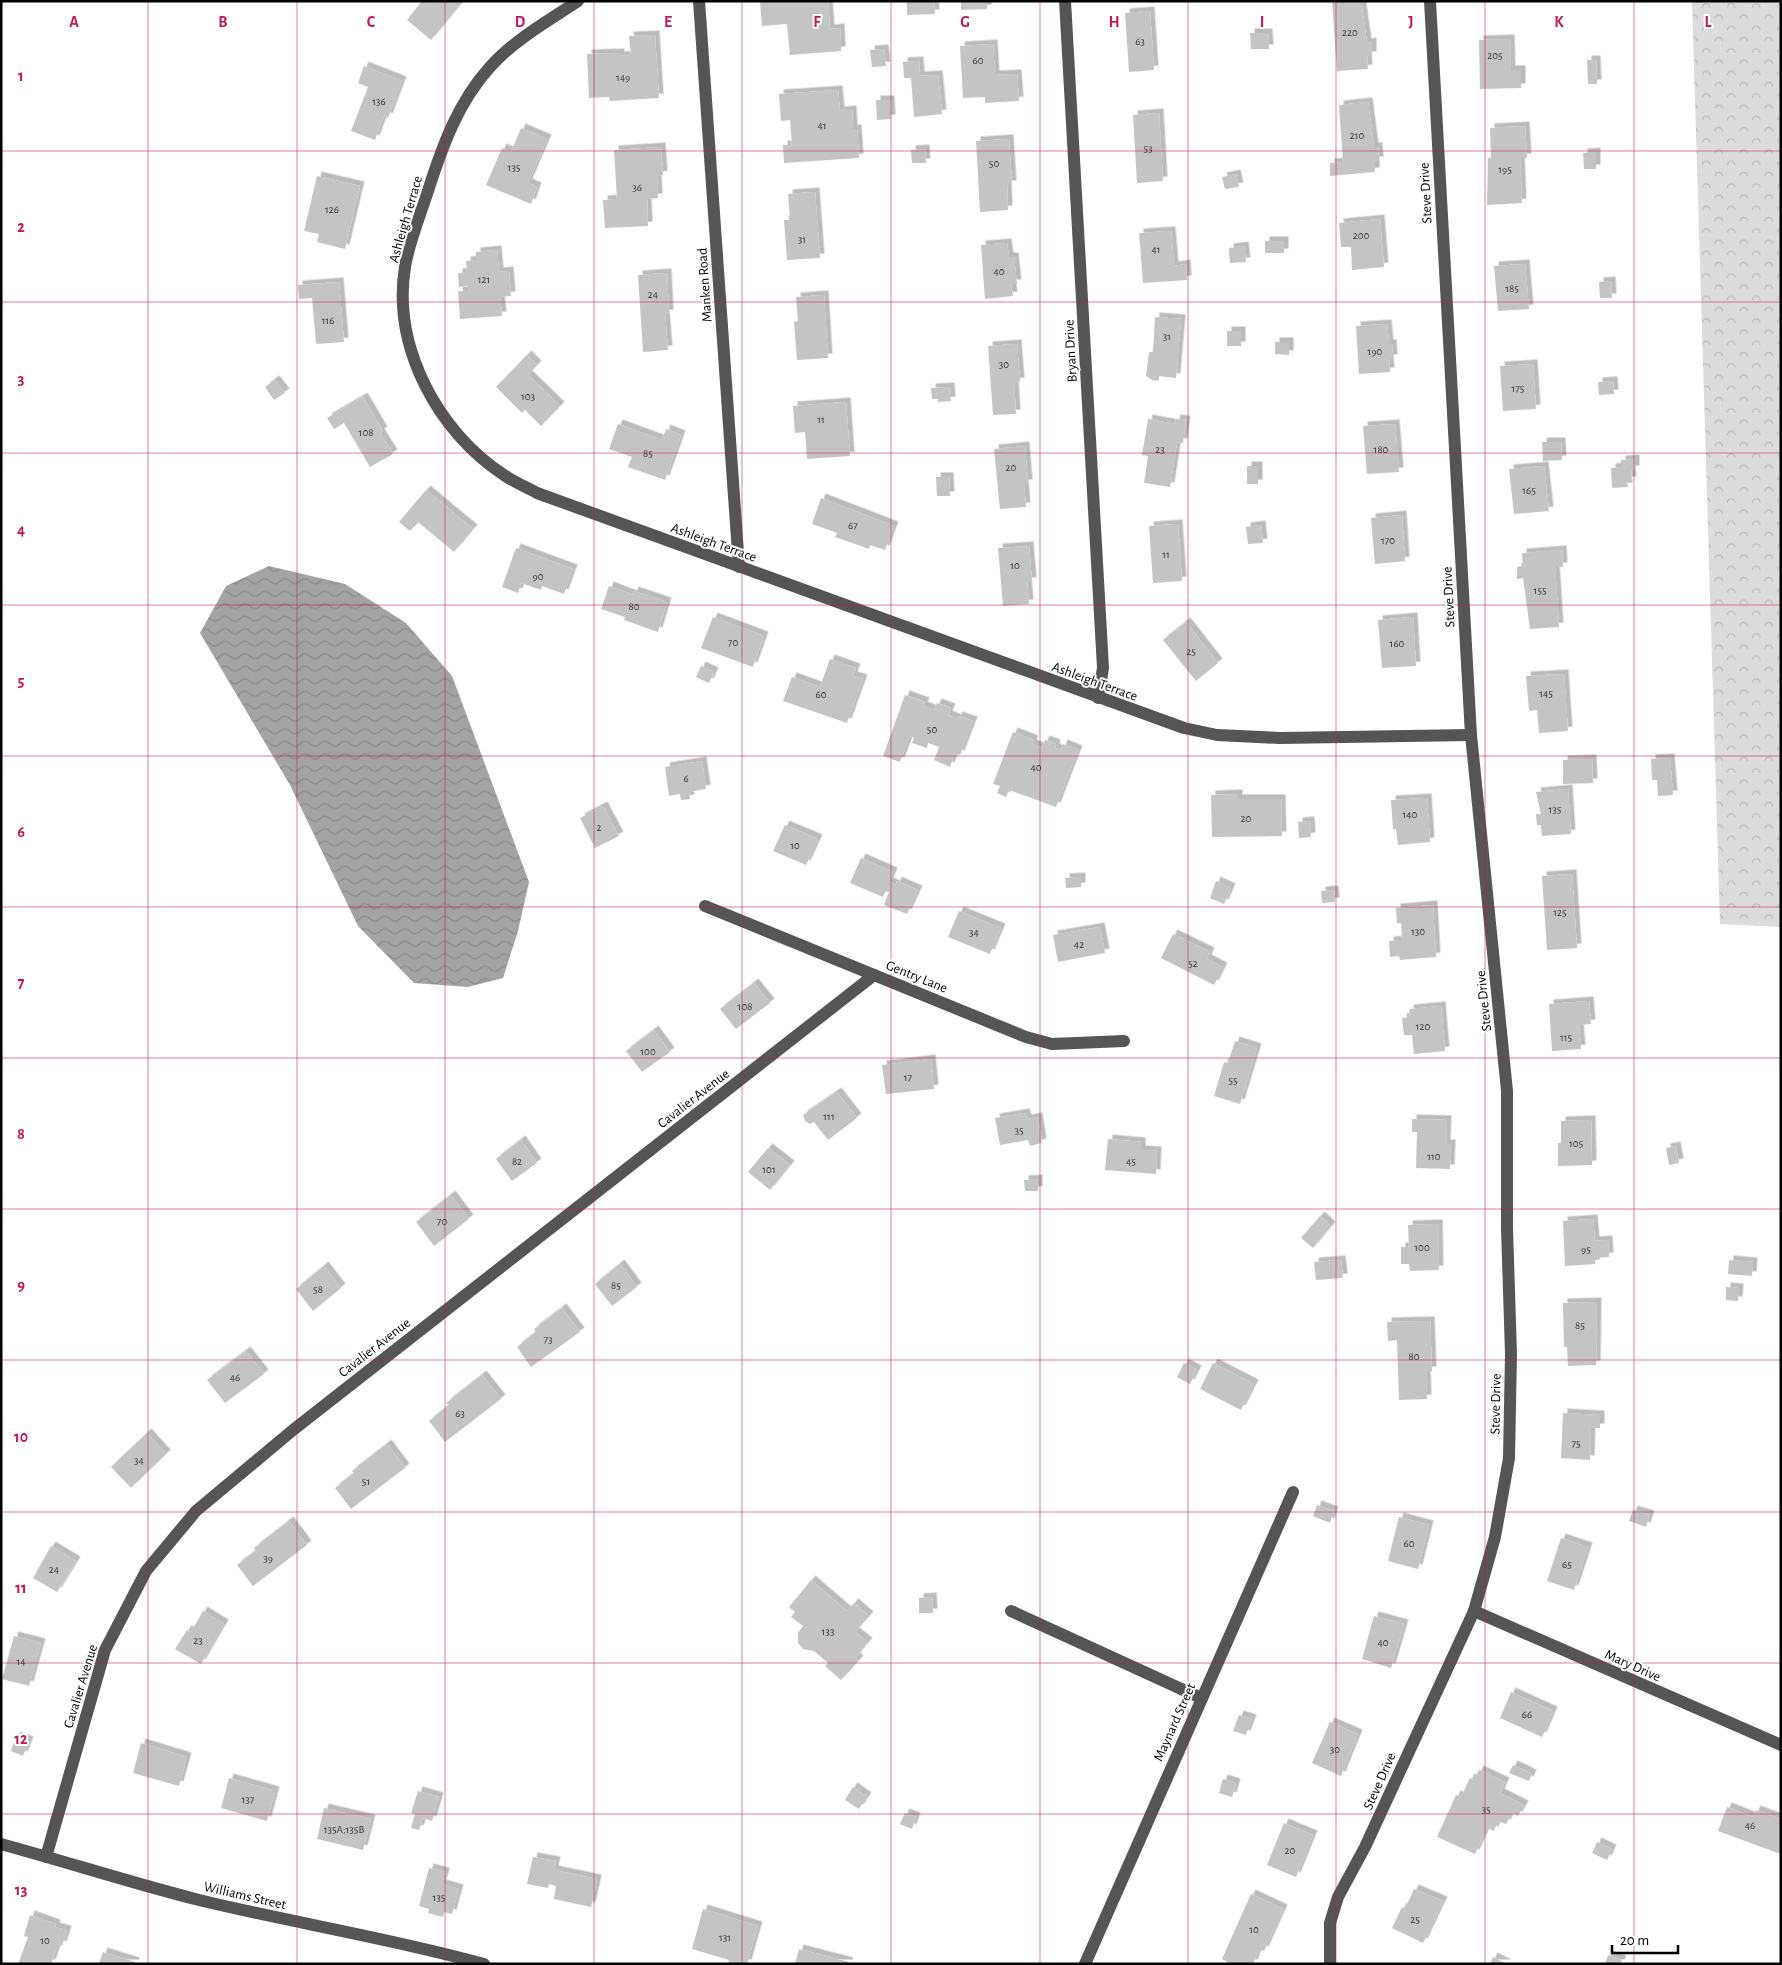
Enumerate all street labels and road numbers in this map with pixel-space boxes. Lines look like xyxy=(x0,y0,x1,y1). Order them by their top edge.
street label: Steve Drive xyxy=(1417,162,1435,224)
street label: Ashleigh Terrace xyxy=(387,174,425,264)
street label: Manken Road xyxy=(695,247,715,323)
street label: Bryan Drive xyxy=(1062,319,1080,383)
street label: Ashleigh Terrace xyxy=(669,521,758,565)
street label: Steve Drive xyxy=(1440,566,1458,628)
street label: Ashleigh Terrace xyxy=(1050,660,1139,704)
street label: Gentry Lane xyxy=(884,958,949,996)
street label: Steve Drive xyxy=(1474,970,1494,1032)
street label: Cavalier Avenue xyxy=(655,1067,732,1131)
street label: Cavalier Avenue xyxy=(336,1316,413,1380)
street label: Steve Drive xyxy=(1488,1373,1504,1435)
street label: Cavalier Avenue xyxy=(62,1643,100,1730)
street label: Mary Drive xyxy=(1603,1647,1663,1684)
street label: Maynard Street xyxy=(1151,1681,1199,1764)
street label: Steve Drive xyxy=(1361,1751,1399,1812)
street label: Williams Street xyxy=(202,1880,288,1912)

